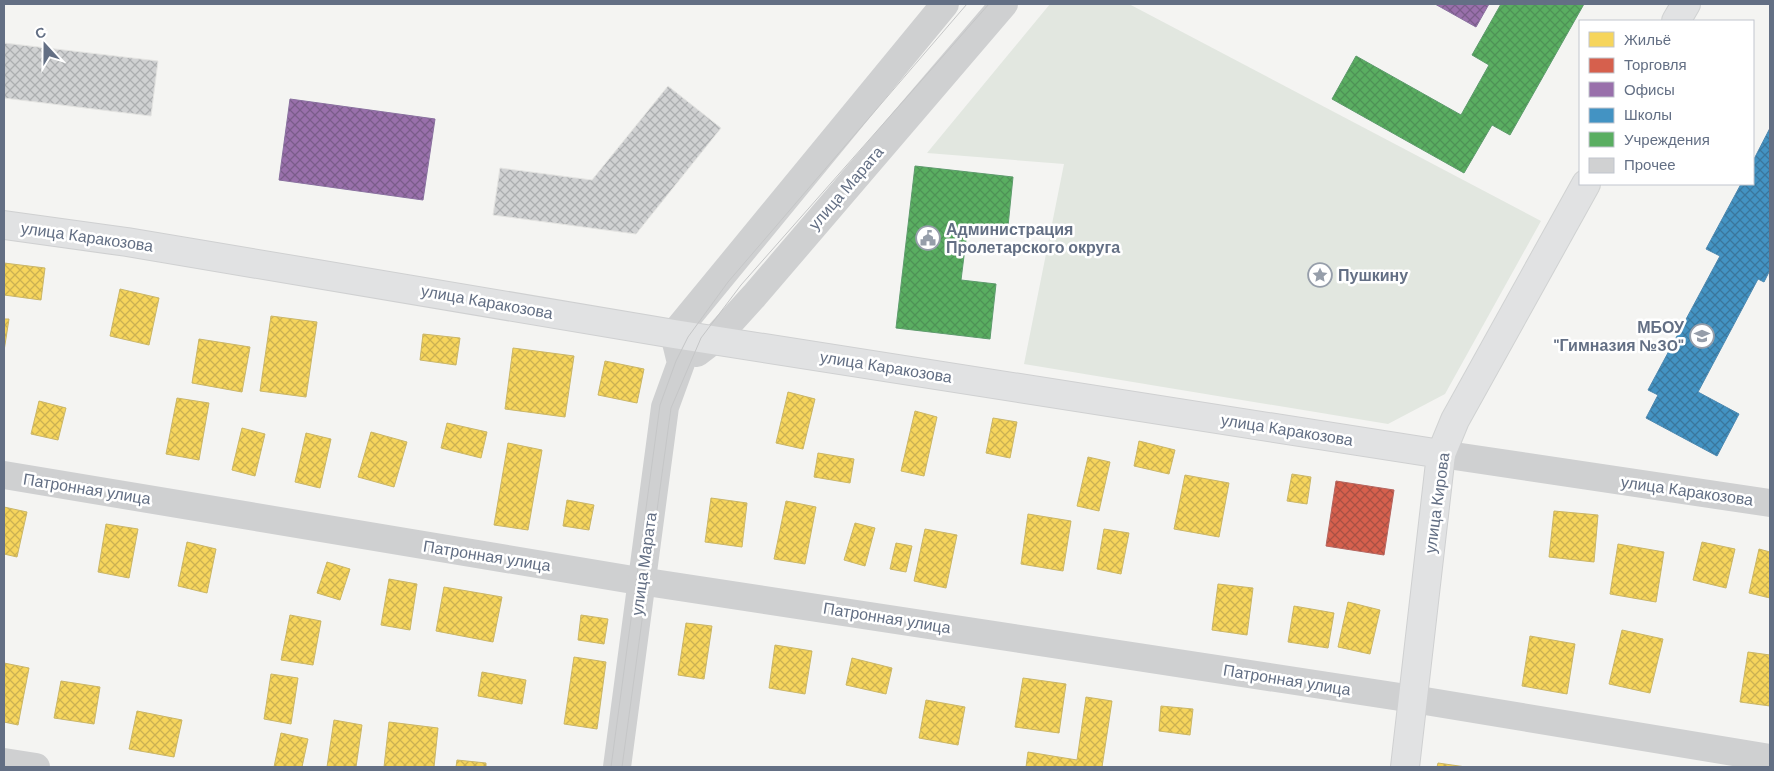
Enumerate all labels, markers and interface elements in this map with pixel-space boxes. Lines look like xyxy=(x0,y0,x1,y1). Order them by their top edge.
north arrow xyxy=(20,20,70,70)
legend xyxy=(1579,20,1754,185)
text: С xyxy=(32,23,48,43)
text: Жильё xyxy=(1624,30,1671,50)
text: Торговля xyxy=(1624,55,1687,75)
text: Офисы xyxy=(1624,80,1675,100)
text: Школы xyxy=(1624,105,1672,125)
text: Учреждения xyxy=(1624,130,1710,150)
street label: улица Марата xyxy=(804,142,888,234)
text: Прочее xyxy=(1624,155,1676,175)
street label: улица Каракозова xyxy=(19,217,155,257)
place label: Администрация Пролетарского округа xyxy=(946,219,1120,258)
public building icon: Администрация Пролетарского округа xyxy=(915,225,941,251)
place icon: Пушкину xyxy=(1307,262,1333,288)
place label: Пушкину xyxy=(1338,265,1408,286)
street label: улица Каракозова xyxy=(419,280,555,324)
place label: МБОУ "Гимназия №30" xyxy=(1554,317,1685,356)
school or university icon: МБОУ "Гимназия №30" xyxy=(1689,323,1715,349)
street label: улица Каракозова xyxy=(818,346,954,388)
street label: улица Каракозова xyxy=(1219,409,1355,451)
street label: улица Кирова xyxy=(1420,451,1454,555)
street label: Патронная улица xyxy=(22,469,152,509)
street label: улица Каракозова xyxy=(1619,471,1755,511)
street label: улица Марата xyxy=(626,511,662,617)
street label: Патронная улица xyxy=(422,536,552,576)
street label: Патронная улица xyxy=(822,598,952,638)
street label: Патронная улица xyxy=(1222,660,1352,700)

